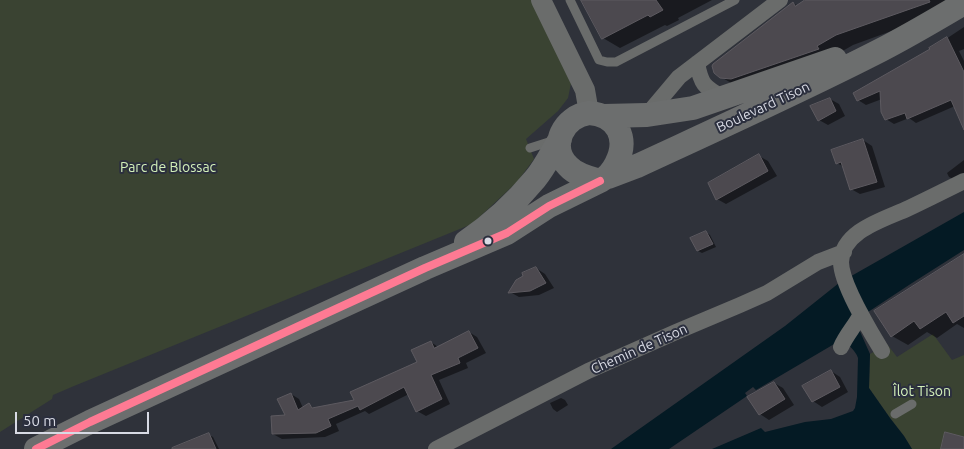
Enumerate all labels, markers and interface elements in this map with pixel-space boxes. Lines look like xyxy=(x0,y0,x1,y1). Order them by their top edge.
street label: Boulevard Tison xyxy=(714,78,812,136)
park label: Parc de Blossac xyxy=(120,159,216,175)
unlabelled marker xyxy=(483,236,493,246)
street label: Chemin de Tison xyxy=(588,320,690,378)
park label: Îlot Tison xyxy=(893,383,951,399)
scale bar xyxy=(18,402,151,434)
text: 50 m xyxy=(23,412,56,429)

